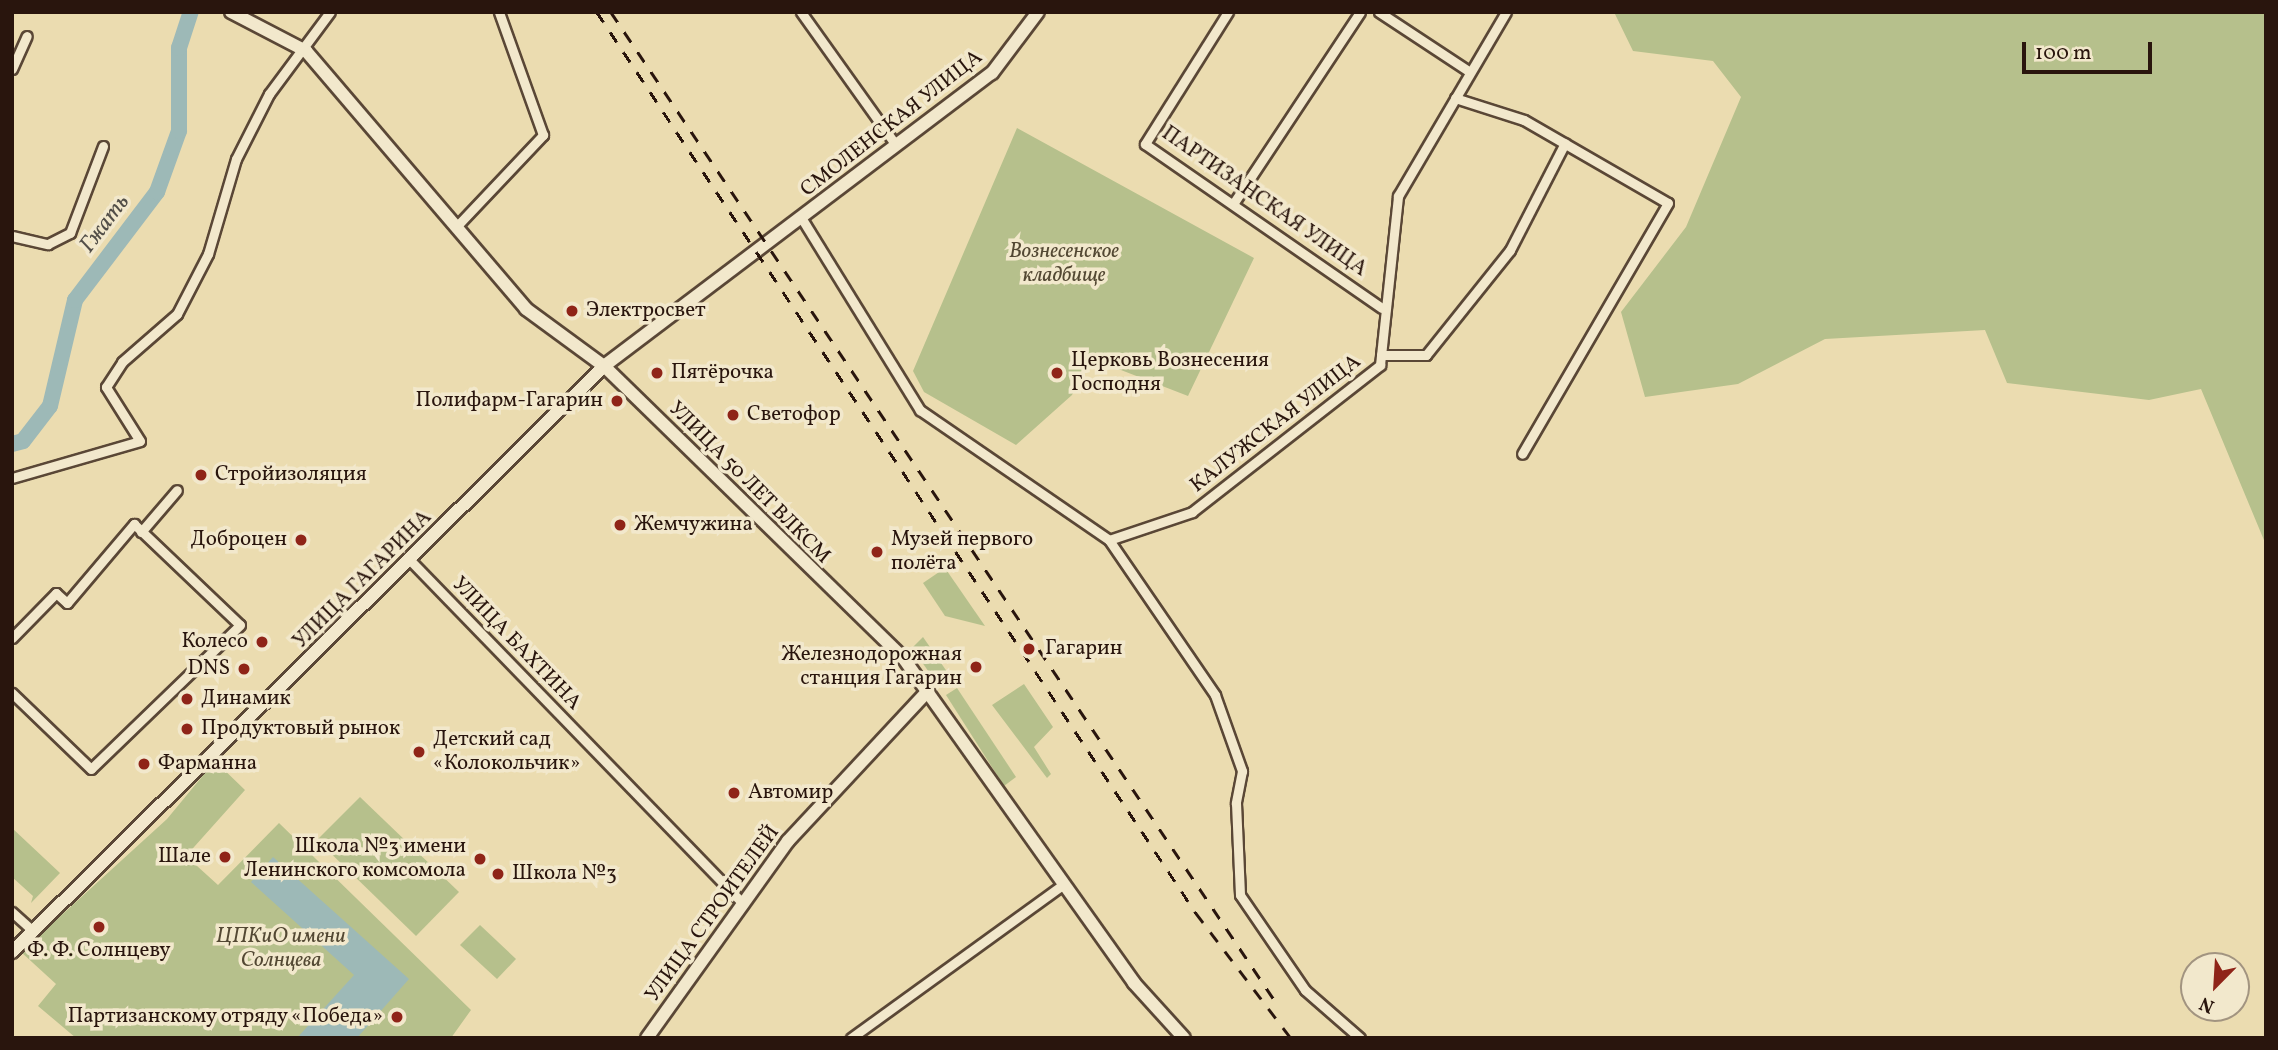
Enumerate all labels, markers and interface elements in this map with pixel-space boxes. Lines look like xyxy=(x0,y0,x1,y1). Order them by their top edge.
scale bar xyxy=(2026,28,2156,72)
text: 100 m xyxy=(2035,39,2092,68)
street label: СМОЛЕНСКАЯ УЛИЦА xyxy=(796,45,988,203)
street label: ПАРТИЗАНСКАЯ УЛИЦА xyxy=(1156,121,1372,283)
water label: Гжать xyxy=(74,189,136,259)
park label: Вознесенское кладбище xyxy=(1009,239,1119,289)
place label: Электросвет xyxy=(586,298,706,324)
marker: Электросвет xyxy=(564,303,580,319)
place label: Церковь Вознесения Господня xyxy=(1071,348,1269,398)
street label: КАЛУЖСКАЯ УЛИЦА xyxy=(1186,350,1366,498)
place label: Пятёрочка xyxy=(671,360,774,386)
marker: Пятёрочка xyxy=(649,365,665,381)
marker: Церковь Вознесения Господня xyxy=(1049,365,1065,381)
place label: Полифарм-Гагарин xyxy=(416,388,603,414)
marker: Полифарм-Гагарин xyxy=(609,393,625,409)
street label: УЛИЦА 50 ЛЕТ ВЛКСМ xyxy=(662,396,836,570)
place label: Светофор xyxy=(747,402,841,428)
marker: Светофор xyxy=(725,407,741,423)
place label: Стройизоляция xyxy=(215,462,367,488)
marker: Стройизоляция xyxy=(193,467,209,483)
street label: УЛИЦА ГАГАРИНА xyxy=(288,505,438,655)
place label: Жемчужина xyxy=(634,512,753,538)
marker: Жемчужина xyxy=(612,517,628,533)
place label: Доброцен xyxy=(191,527,287,553)
place label: Музей первого полёта xyxy=(891,527,1033,577)
marker: Доброцен xyxy=(293,532,309,548)
marker: Музей первого полёта xyxy=(869,544,885,560)
street label: УЛИЦА БАХТИНА xyxy=(446,572,586,716)
place label: Колесо xyxy=(181,629,248,655)
marker: Колесо xyxy=(254,634,270,650)
place label: Гагарин xyxy=(1045,636,1123,662)
marker: Гагарин xyxy=(1019,639,1039,659)
place label: Железнодорожная станция Гагарин xyxy=(781,642,962,692)
place label: DNS xyxy=(187,656,230,682)
marker: Железнодорожная станция Гагарин xyxy=(968,659,984,675)
marker: DNS xyxy=(236,661,252,677)
place label: Динамик xyxy=(201,686,291,712)
marker: Динамик xyxy=(179,691,195,707)
place label: Продуктовый рынок xyxy=(201,716,400,742)
marker: Продуктовый рынок xyxy=(179,721,195,737)
place label: Детский сад «Колокольчик» xyxy=(433,727,580,777)
marker: Детский сад «Колокольчик» xyxy=(411,744,427,760)
place label: Фарманна xyxy=(158,751,257,777)
marker: Фарманна xyxy=(136,756,152,772)
place label: Автомир xyxy=(748,780,833,806)
marker: Автомир xyxy=(726,785,742,801)
street label: УЛИЦА СТРОИТЕЛЕЙ xyxy=(640,821,786,1007)
place label: Школа №3 имени Ленинского комсомола xyxy=(244,834,466,884)
place label: Шале xyxy=(158,844,211,870)
marker: Шале xyxy=(217,849,233,865)
marker: Школа №3 имени Ленинского комсомола xyxy=(472,851,488,867)
place label: Школа №3 xyxy=(512,861,617,887)
marker: Школа №3 xyxy=(490,866,506,882)
marker: Ф. Ф. Солнцеву xyxy=(91,919,107,935)
park label: ЦПКиО имени Солнцева xyxy=(216,924,346,974)
place label: Ф. Ф. Солнцеву xyxy=(27,938,171,964)
north arrow xyxy=(2180,952,2250,1022)
text: N xyxy=(2196,990,2219,1019)
place label: Партизанскому отряду «Победа» xyxy=(66,1004,383,1030)
marker: Партизанскому отряду «Победа» xyxy=(389,1009,405,1025)

